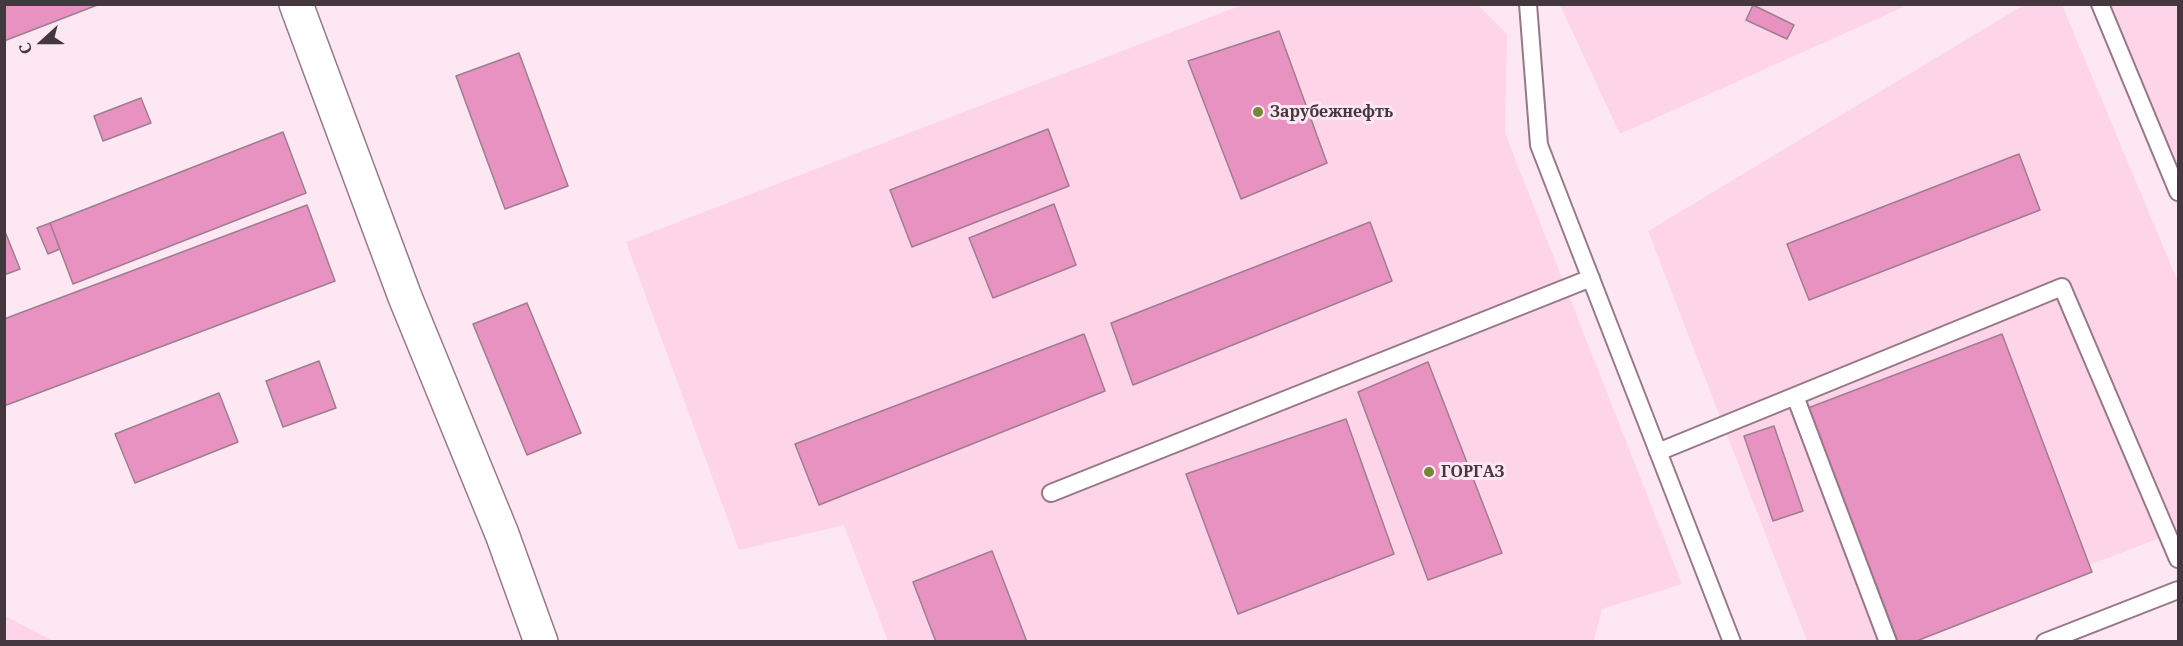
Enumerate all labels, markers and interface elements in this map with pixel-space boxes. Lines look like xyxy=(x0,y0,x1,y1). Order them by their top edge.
north arrow xyxy=(12,12,72,72)
text: С xyxy=(13,40,37,57)
place label: Зарубежнефть xyxy=(1270,102,1393,122)
marker: Зарубежнефть xyxy=(1251,105,1265,119)
place label: ГОРГАЗ xyxy=(1441,462,1505,482)
marker: ГОРГАЗ xyxy=(1422,465,1436,479)

